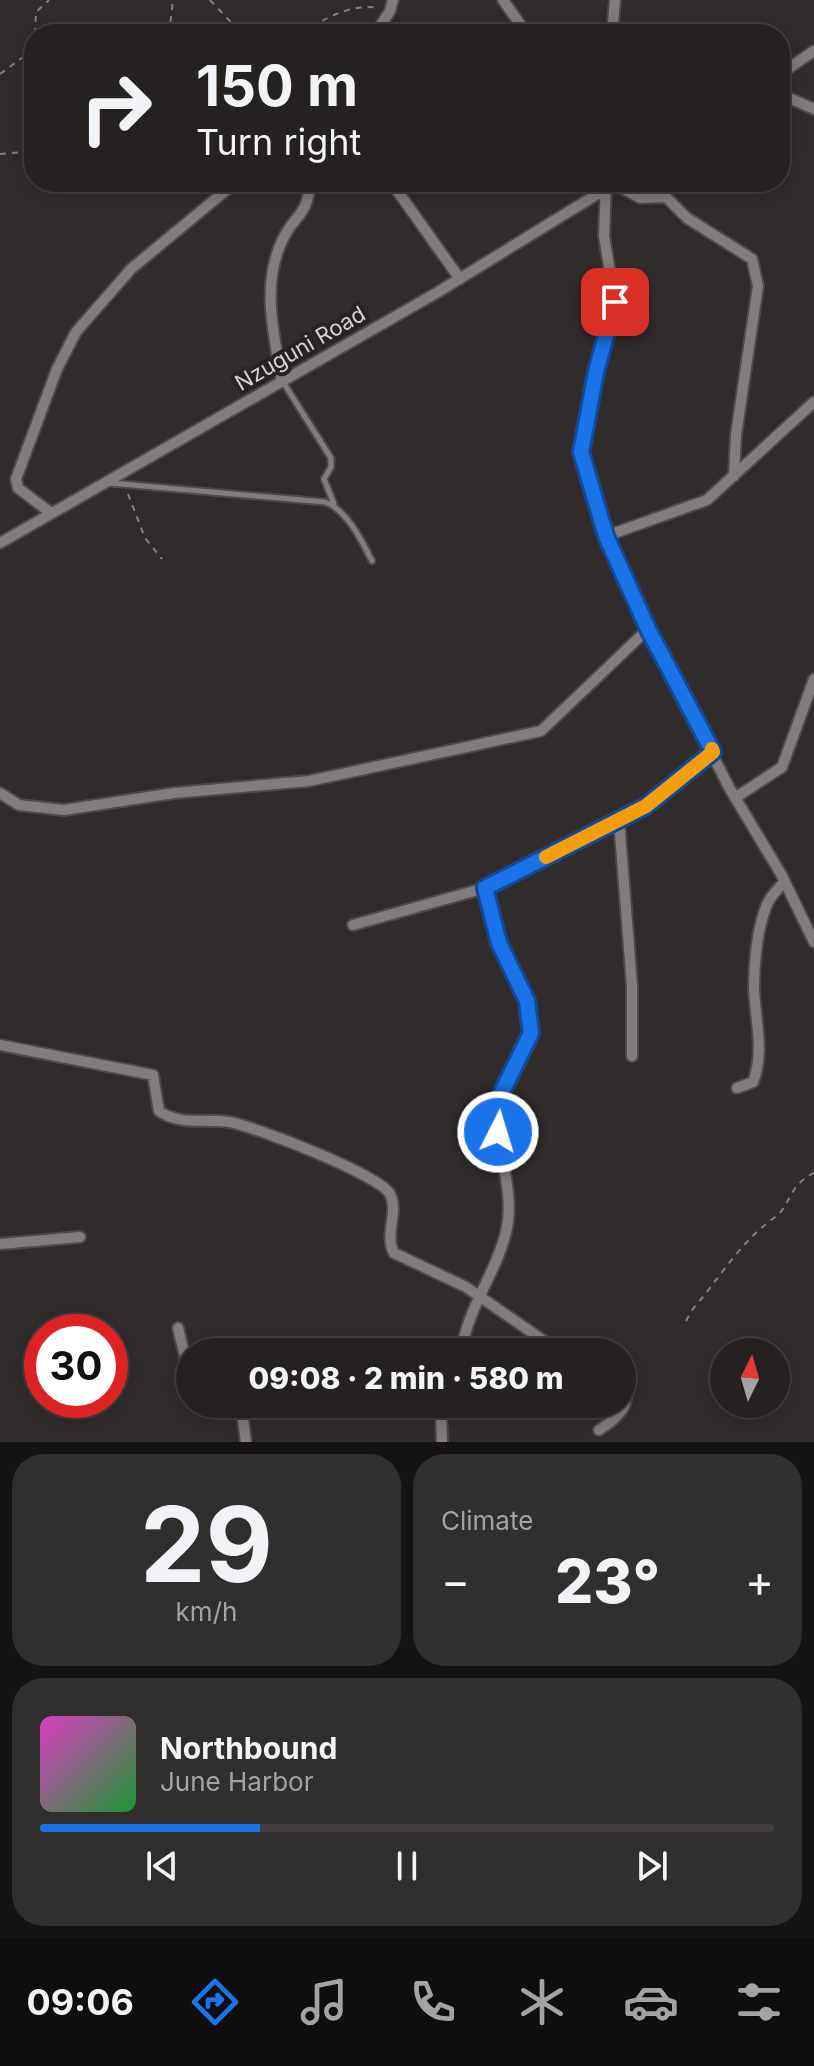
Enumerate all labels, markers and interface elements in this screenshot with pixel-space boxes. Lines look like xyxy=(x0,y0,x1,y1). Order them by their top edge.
text: 150 m xyxy=(196,52,358,120)
icon: right xyxy=(64,56,168,160)
text: Turn right xyxy=(196,120,361,164)
pin xyxy=(581,268,649,336)
icon: arrive xyxy=(593,280,637,324)
street label: Nzuguni Road xyxy=(230,300,370,396)
position arrow xyxy=(456,1090,540,1174)
speed limit sign: 30 xyxy=(24,1314,128,1418)
north arrow xyxy=(710,1338,790,1418)
map controls xyxy=(710,1338,790,1418)
text: 09:08 · 2 min · 580 m xyxy=(249,1360,563,1396)
text: 29 xyxy=(140,1481,273,1607)
text: Climate xyxy=(441,1505,533,1536)
text: 23° xyxy=(555,1545,660,1617)
text: − xyxy=(441,1554,470,1608)
text: + xyxy=(745,1554,774,1608)
text: km/h xyxy=(176,1596,237,1627)
text: Northbound xyxy=(160,1730,337,1766)
text: June Harbor xyxy=(160,1766,313,1797)
icon: previous xyxy=(140,1844,184,1888)
icon: pause xyxy=(385,1844,429,1888)
icon: next xyxy=(630,1844,674,1888)
icon: directions xyxy=(187,1974,243,2030)
icon: music xyxy=(296,1974,352,2030)
icon: phone xyxy=(405,1974,461,2030)
icon: climate xyxy=(514,1974,570,2030)
icon: car xyxy=(623,1974,679,2030)
icon: filters xyxy=(731,1974,787,2030)
text: 09:06 xyxy=(26,1980,134,2024)

